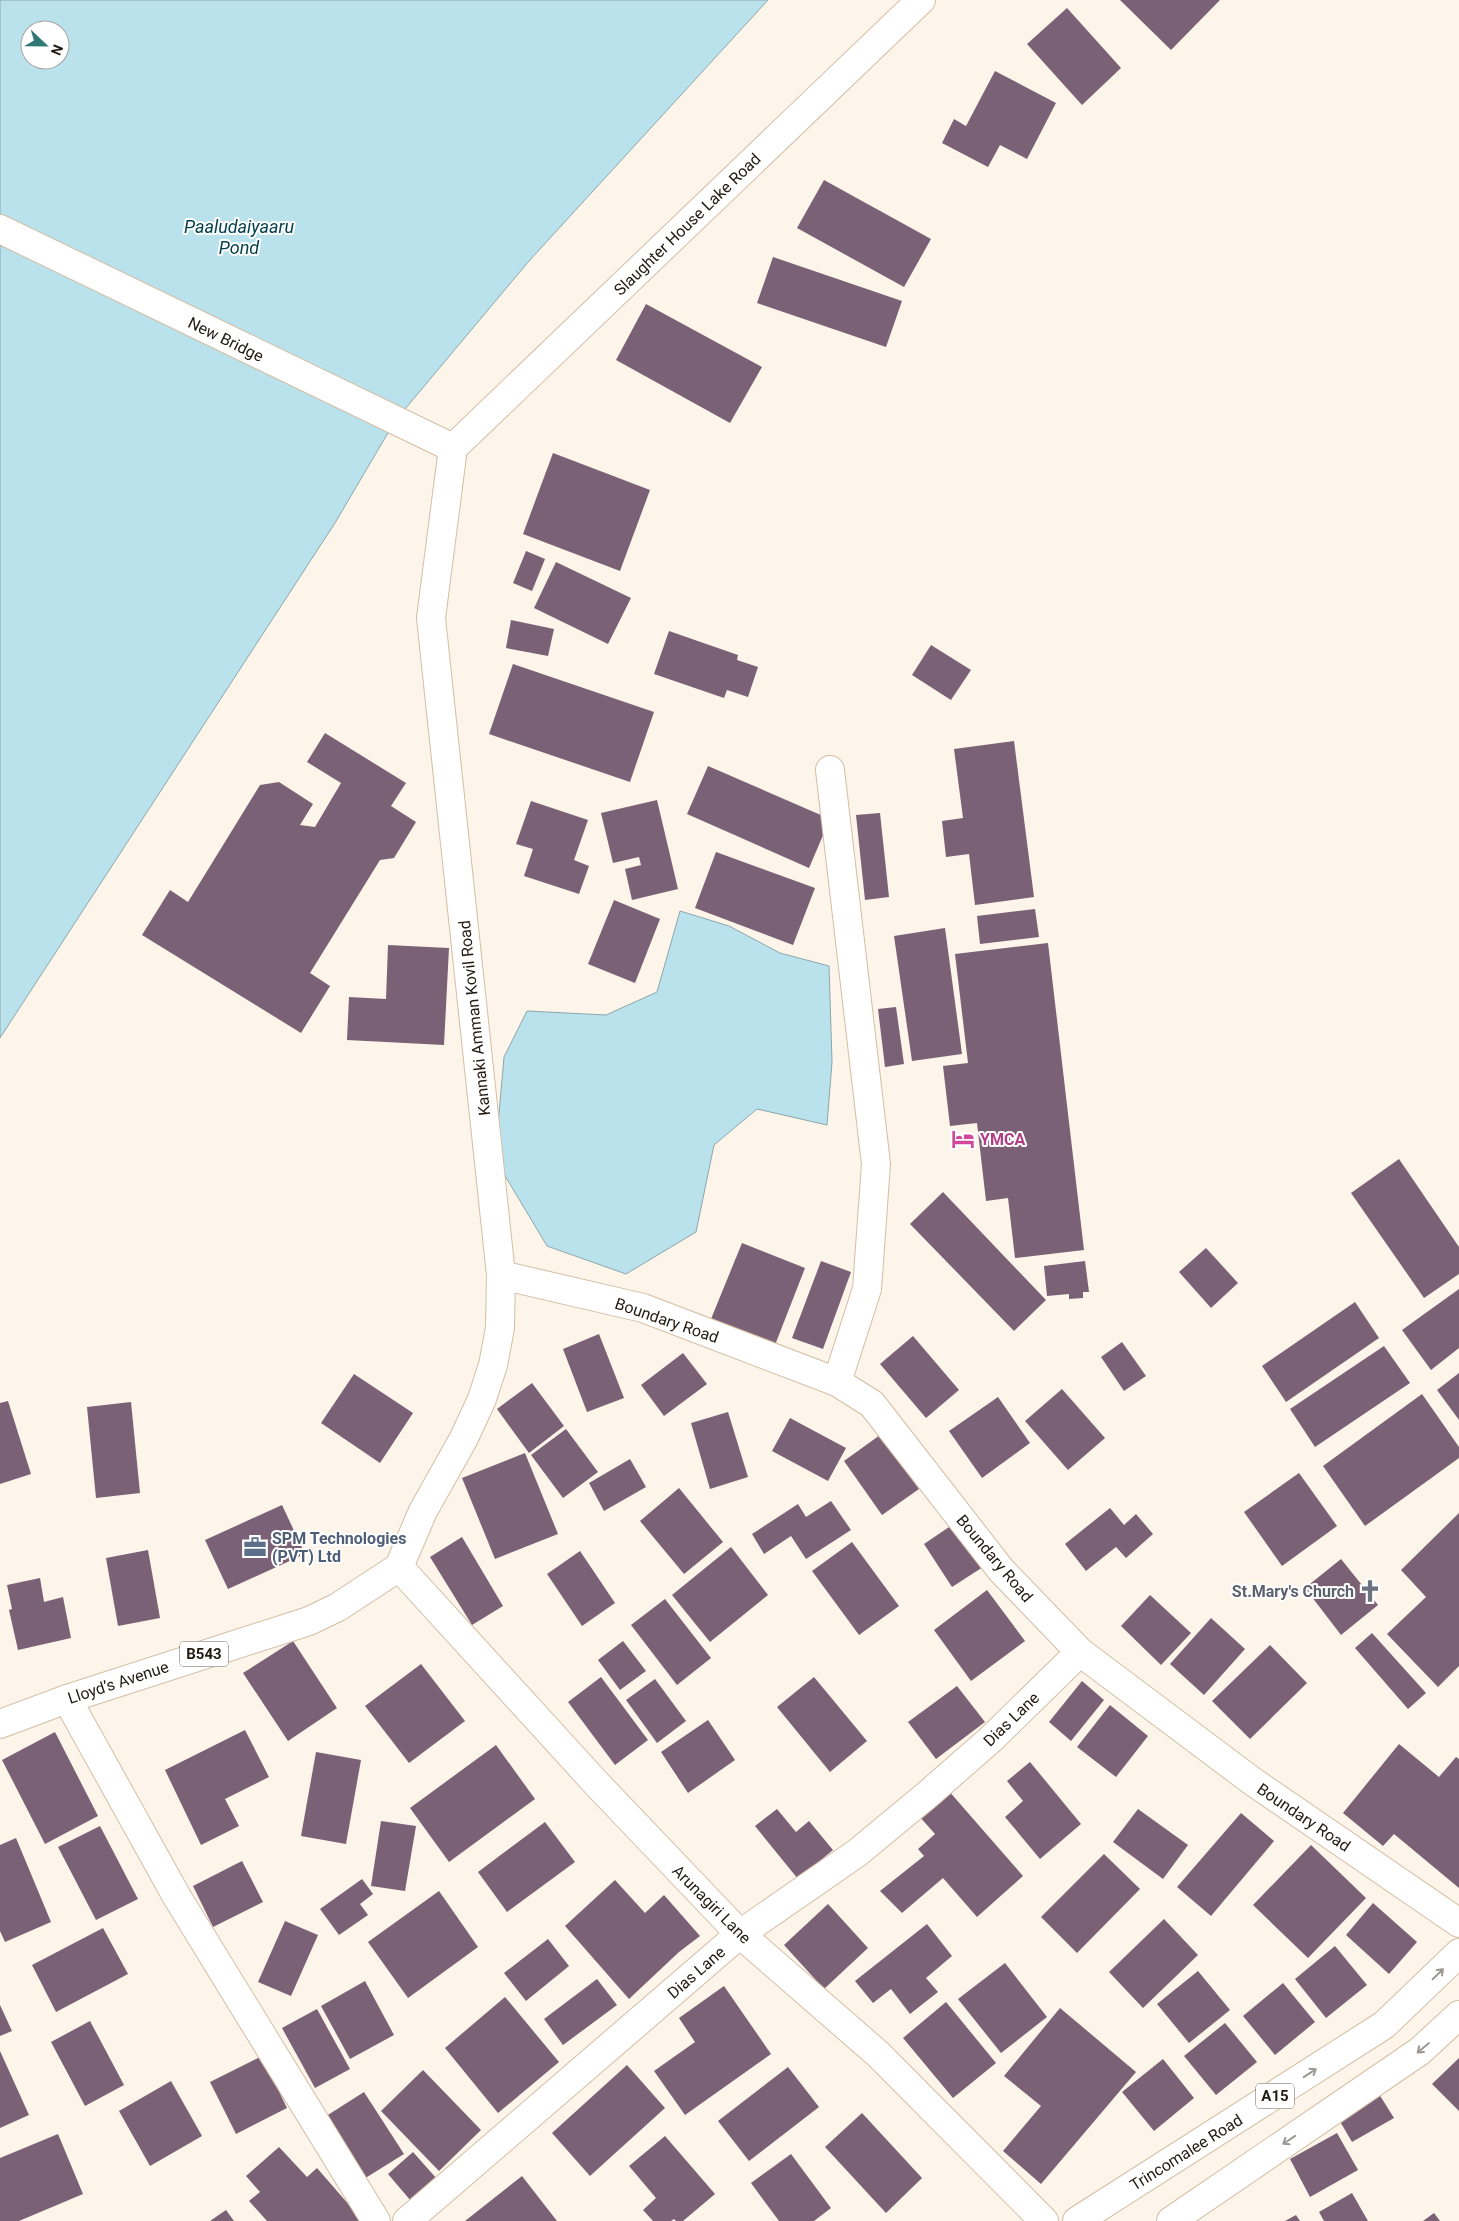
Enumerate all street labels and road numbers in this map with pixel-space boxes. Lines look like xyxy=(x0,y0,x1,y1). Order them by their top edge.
street label: Slaughter House Lake Road xyxy=(610,149,765,299)
street label: New Bridge xyxy=(185,313,267,366)
street label: Kannaki Amman Kovil Road xyxy=(455,919,494,1116)
street label: Boundary Road xyxy=(613,1294,721,1347)
street label: Boundary Road xyxy=(953,1511,1037,1606)
road number: B543 xyxy=(180,1642,228,1666)
street label: Lloyd’s Avenue xyxy=(65,1657,171,1708)
street label: Dias Lane xyxy=(980,1688,1043,1750)
street label: Boundary Road xyxy=(1254,1779,1354,1856)
street label: Arunagiri Lane xyxy=(669,1861,755,1947)
street label: Dias Lane xyxy=(664,1942,729,2002)
road number: A15 xyxy=(1256,2084,1294,2108)
street label: Trincomalee Road xyxy=(1127,2110,1246,2195)

